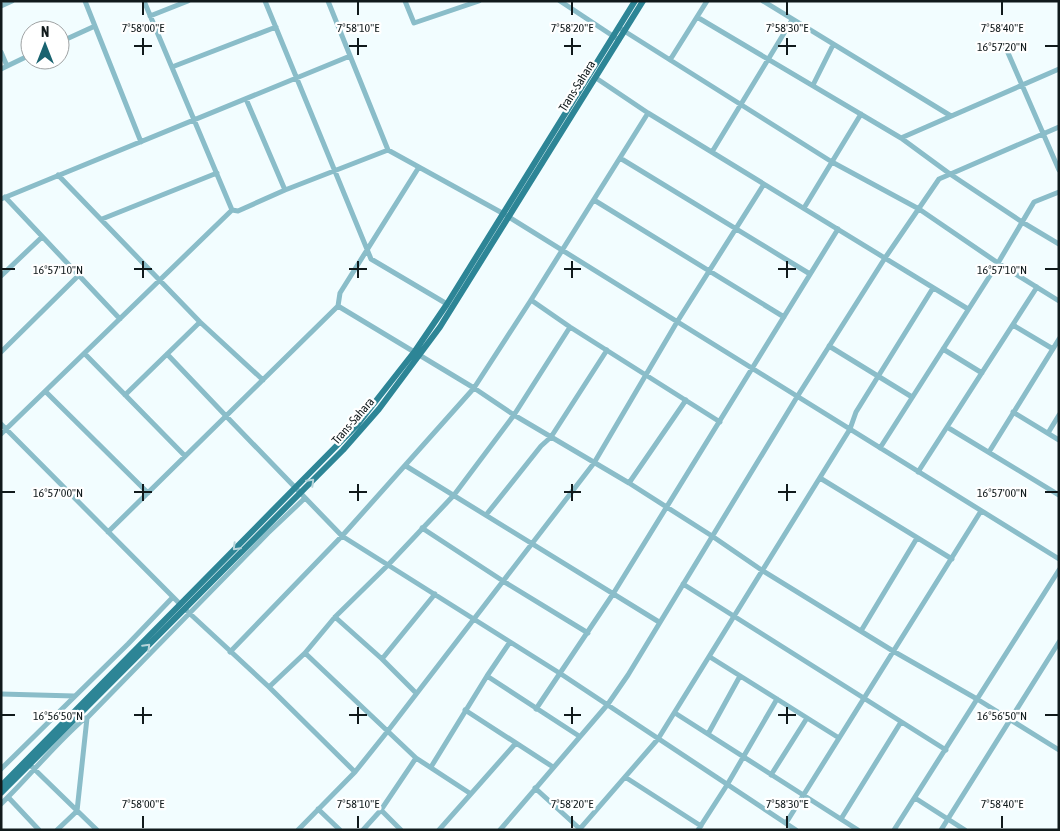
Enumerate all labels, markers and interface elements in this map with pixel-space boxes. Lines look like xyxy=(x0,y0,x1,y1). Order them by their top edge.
north arrow xyxy=(20,20,70,70)
text: 7°58'00"E xyxy=(122,21,164,35)
text: 7°58'10"E xyxy=(337,21,379,35)
text: 7°58'20"E xyxy=(551,21,593,35)
text: 7°58'30"E xyxy=(766,21,808,35)
text: 7°58'40"E xyxy=(981,21,1023,35)
text: N xyxy=(41,24,49,40)
text: 16°57'20"N xyxy=(977,40,1027,54)
street label: Trans-Sahara xyxy=(556,58,598,114)
text: 16°57'10"N xyxy=(33,263,83,277)
text: 16°57'10"N xyxy=(977,263,1027,277)
street label: Trans-Sahara xyxy=(329,395,377,447)
one-way arrow xyxy=(306,479,315,488)
text: 16°57'00"N xyxy=(33,486,83,500)
text: 16°57'00"N xyxy=(977,486,1027,500)
one-way arrow xyxy=(233,541,242,550)
one-way arrow xyxy=(141,644,150,653)
text: 16°56'50"N xyxy=(33,709,83,723)
text: 16°56'50"N xyxy=(977,709,1027,723)
text: 7°58'00"E xyxy=(122,797,164,811)
text: 7°58'10"E xyxy=(337,797,379,811)
text: 7°58'20"E xyxy=(551,797,593,811)
text: 7°58'30"E xyxy=(766,797,808,811)
text: 7°58'40"E xyxy=(981,797,1023,811)

